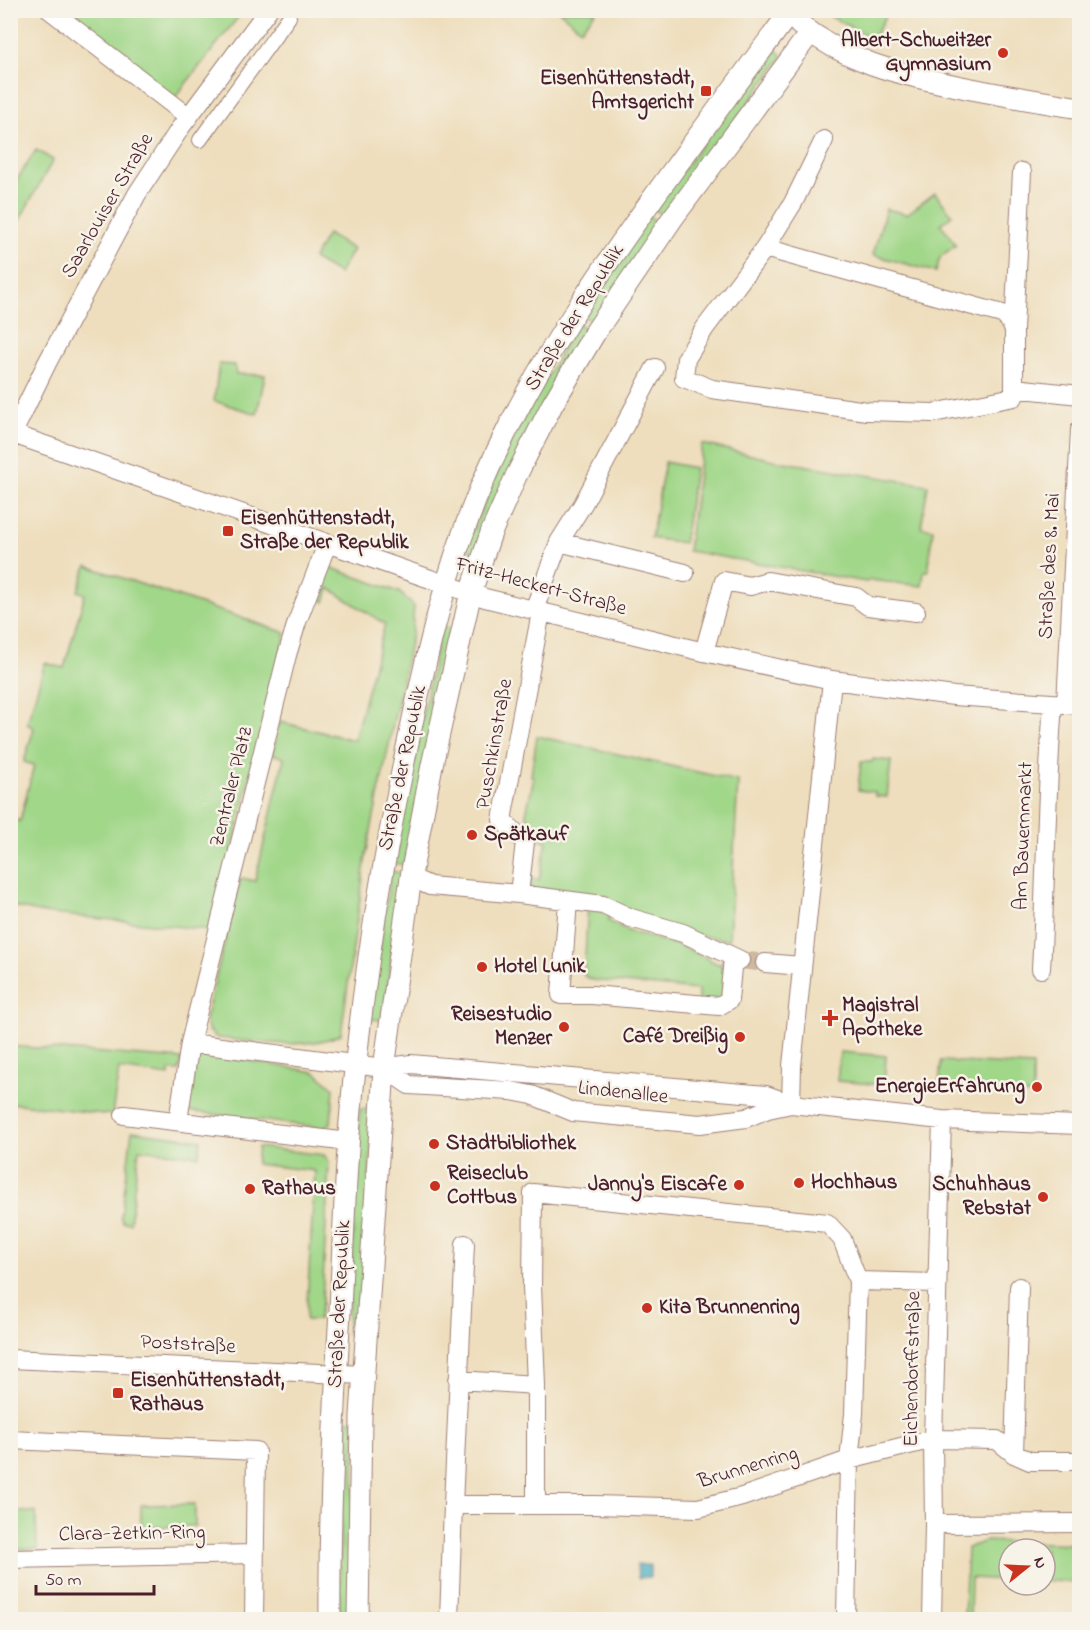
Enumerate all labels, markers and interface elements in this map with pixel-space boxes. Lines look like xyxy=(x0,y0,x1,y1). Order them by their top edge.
place label: Albert-Schweitzer Gymnasium xyxy=(841,26,991,82)
marker: Albert-Schweitzer Gymnasium xyxy=(996,46,1010,60)
place label: Eisenhüttenstadt, Amtsgericht xyxy=(540,64,695,120)
marker: Eisenhüttenstadt, Amtsgericht xyxy=(699,84,713,98)
street label: Saarlouiser Straße xyxy=(54,127,162,284)
street label: Straße der Republik xyxy=(518,238,633,397)
street label: Straße des 8. Mai xyxy=(1031,492,1069,640)
place label: Eisenhüttenstadt, Straße der Republik xyxy=(240,504,409,558)
marker: Eisenhüttenstadt, Straße der Republik xyxy=(221,524,235,538)
street label: Fritz-Heckert-Straße xyxy=(451,550,630,624)
street label: Puschkinstraße xyxy=(469,676,521,812)
street label: Straße der Republik xyxy=(371,682,435,853)
street label: Zentraler Platz xyxy=(203,724,261,850)
street label: Am Bauernmarkt xyxy=(1006,761,1042,911)
place label: Spätkauf xyxy=(484,820,570,850)
marker: Spätkauf xyxy=(465,828,479,842)
place label: Hotel Lunik xyxy=(494,952,586,982)
marker: Hotel Lunik xyxy=(475,960,489,974)
place label: Magistral Apotheke xyxy=(842,991,923,1045)
place label: Reisestudio Menzer xyxy=(451,1000,552,1054)
marker: Magistral Apotheke xyxy=(823,1011,837,1025)
marker: Reisestudio Menzer xyxy=(557,1020,571,1034)
place label: Café Dreißig xyxy=(623,1022,728,1054)
marker: Café Dreißig xyxy=(733,1030,747,1044)
place label: EnergieErfahrung xyxy=(875,1072,1025,1104)
street label: Lindenallee xyxy=(576,1073,670,1113)
marker: EnergieErfahrung xyxy=(1030,1080,1044,1094)
place label: Stadtbibliothek xyxy=(446,1129,577,1159)
marker: Stadtbibliothek xyxy=(427,1137,441,1151)
place label: Reiseclub Cottbus xyxy=(447,1159,529,1213)
place label: Hochhaus xyxy=(811,1168,898,1198)
place label: Janny's Eiscafe xyxy=(588,1170,728,1202)
place label: Schuhhaus Rebstat xyxy=(932,1170,1032,1224)
place label: Rathaus xyxy=(262,1174,336,1204)
marker: Hochhaus xyxy=(792,1176,806,1190)
marker: Janny's Eiscafe xyxy=(732,1178,746,1192)
marker: Reiseclub Cottbus xyxy=(428,1179,442,1193)
marker: Rathaus xyxy=(243,1182,257,1196)
marker: Schuhhaus Rebstat xyxy=(1036,1190,1050,1204)
street label: Straße der Republik xyxy=(321,1218,359,1389)
street label: Eichendorffstraße xyxy=(897,1290,929,1447)
place label: Kita Brunnenring xyxy=(659,1293,800,1325)
marker: Kita Brunnenring xyxy=(640,1301,654,1315)
street label: Poststraße xyxy=(139,1328,237,1363)
place label: Eisenhüttenstadt, Rathaus xyxy=(130,1366,285,1420)
marker: Eisenhüttenstadt, Rathaus xyxy=(111,1386,125,1400)
street label: Brunnenring xyxy=(693,1439,802,1500)
street label: Clara-Zetkin-Ring xyxy=(58,1518,206,1552)
north arrow xyxy=(997,1537,1057,1597)
text: N xyxy=(1026,1554,1053,1572)
scale bar xyxy=(36,1558,154,1596)
text: 50 m xyxy=(45,1568,82,1594)

